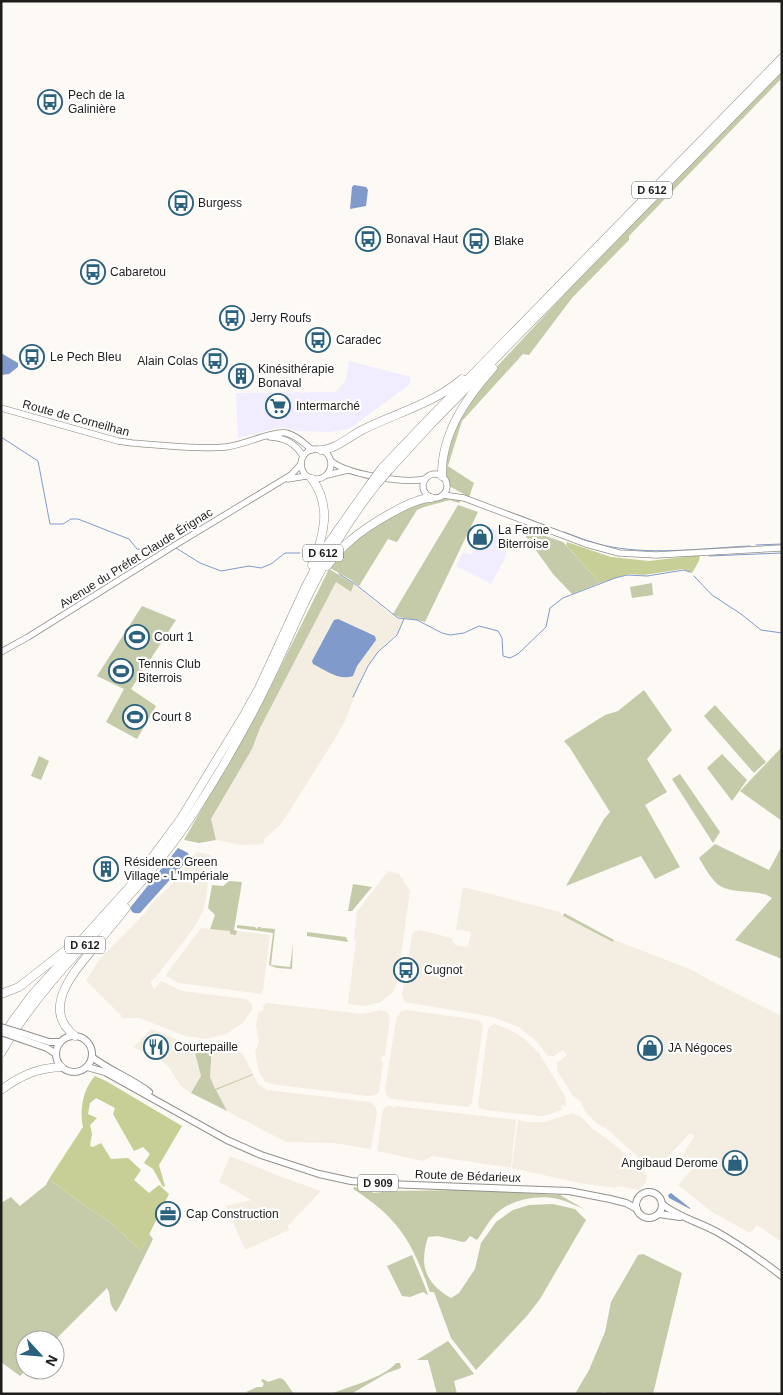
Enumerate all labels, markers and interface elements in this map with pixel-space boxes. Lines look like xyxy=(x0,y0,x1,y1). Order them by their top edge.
place label: Pech de la Galinière xyxy=(68,88,125,116)
bus stop icon: Pech de la Galinière xyxy=(37,89,63,115)
road number: D 612 xyxy=(632,182,672,198)
bus stop icon: Burgess xyxy=(168,190,194,216)
place label: Burgess xyxy=(198,196,242,210)
bus stop icon: Bonaval Haut xyxy=(355,226,381,252)
bus stop icon: Blake xyxy=(463,228,489,254)
place label: Bonaval Haut xyxy=(386,232,459,246)
place label: Blake xyxy=(494,234,524,248)
bus stop icon: Cabaretou xyxy=(80,259,106,285)
place label: Cabaretou xyxy=(110,265,166,279)
bus stop icon: Jerry Roufs xyxy=(219,305,245,331)
place label: Jerry Roufs xyxy=(250,311,311,325)
bus stop icon: Caradec xyxy=(305,327,331,353)
place label: Caradec xyxy=(336,333,381,347)
bus stop icon: Le Pech Bleu xyxy=(19,344,45,370)
bus stop icon: Alain Colas xyxy=(202,348,228,374)
place label: Le Pech Bleu xyxy=(50,350,121,364)
place label: Alain Colas xyxy=(137,354,198,368)
place label: Kinésithérapie Bonaval xyxy=(258,362,334,390)
building icon: Kinésithérapie Bonaval xyxy=(228,363,254,389)
supermarket icon: Intermarché xyxy=(265,393,291,419)
street label: Route de Corneilhan xyxy=(21,397,131,439)
place label: Intermarché xyxy=(296,399,360,413)
street label: Avenue du Préfet Claude Érignac xyxy=(56,504,215,611)
place label: La Ferme Biterroise xyxy=(498,523,550,551)
shop icon: La Ferme Biterroise xyxy=(467,524,493,550)
road number: D 612 xyxy=(303,544,343,562)
sports icon: Court 1 xyxy=(124,624,150,650)
place label: Court 1 xyxy=(154,630,194,644)
place label: Tennis Club Biterrois xyxy=(138,657,201,685)
sports icon: Tennis Club Biterrois xyxy=(108,658,134,684)
sports icon: Court 8 xyxy=(122,704,148,730)
place label: Court 8 xyxy=(152,710,192,724)
place label: Résidence Green Village - L'Impériale xyxy=(124,855,229,883)
building icon: Résidence Green Village - L'Impériale xyxy=(93,856,119,882)
road number: D 612 xyxy=(65,936,105,954)
bus stop icon: Cugnot xyxy=(393,957,419,983)
place label: Cugnot xyxy=(424,963,463,977)
restaurant icon: Courtepaille xyxy=(143,1034,169,1060)
shop icon: JA Négoces xyxy=(637,1035,663,1061)
place label: Courtepaille xyxy=(174,1040,238,1054)
place label: JA Négoces xyxy=(668,1041,732,1055)
shop icon: Angibaud Derome xyxy=(722,1150,748,1176)
place label: Angibaud Derome xyxy=(621,1156,718,1170)
street label: Route de Bédarieux xyxy=(415,1167,521,1185)
road number: D 909 xyxy=(358,1174,398,1192)
office icon: Cap Construction xyxy=(155,1201,181,1227)
place label: Cap Construction xyxy=(186,1207,279,1221)
north arrow xyxy=(15,1330,65,1380)
text: N xyxy=(42,1353,61,1369)

